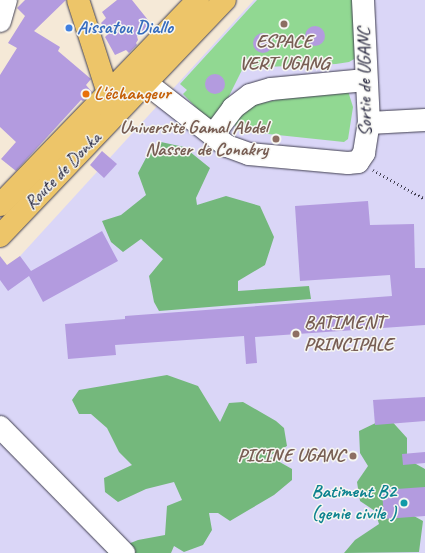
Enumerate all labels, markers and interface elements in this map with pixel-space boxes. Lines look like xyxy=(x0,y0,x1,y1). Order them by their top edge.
place label: Aissatou Diallo xyxy=(77,17,173,39)
marker: ESPACE VERT UGANG xyxy=(279,19,289,29)
marker: Aissatou Diallo xyxy=(64,23,74,33)
street label: Sortie de UGANC xyxy=(353,27,377,137)
place label: ESPACE VERT UGANG xyxy=(239,31,329,75)
place label: L'échangeur xyxy=(94,83,171,105)
marker: L'échangeur xyxy=(81,89,91,99)
place label: Université Gamal Abdel Nasser de Conakry xyxy=(120,117,268,161)
street label: Route de Donka xyxy=(20,127,106,215)
marker: Université Gamal Abdel Nasser de Conakry xyxy=(271,134,281,144)
place label: BATIMENT PRINCIPALE xyxy=(304,312,393,356)
marker: BATIMENT PRINCIPALE xyxy=(291,329,301,339)
place label: PICINE UGANC xyxy=(237,445,345,467)
marker: PICINE UGANC xyxy=(348,451,358,461)
place label: Batiment B2 (genie civile ) xyxy=(312,481,396,525)
marker: Batiment B2 (genie civile ) xyxy=(399,498,409,508)

